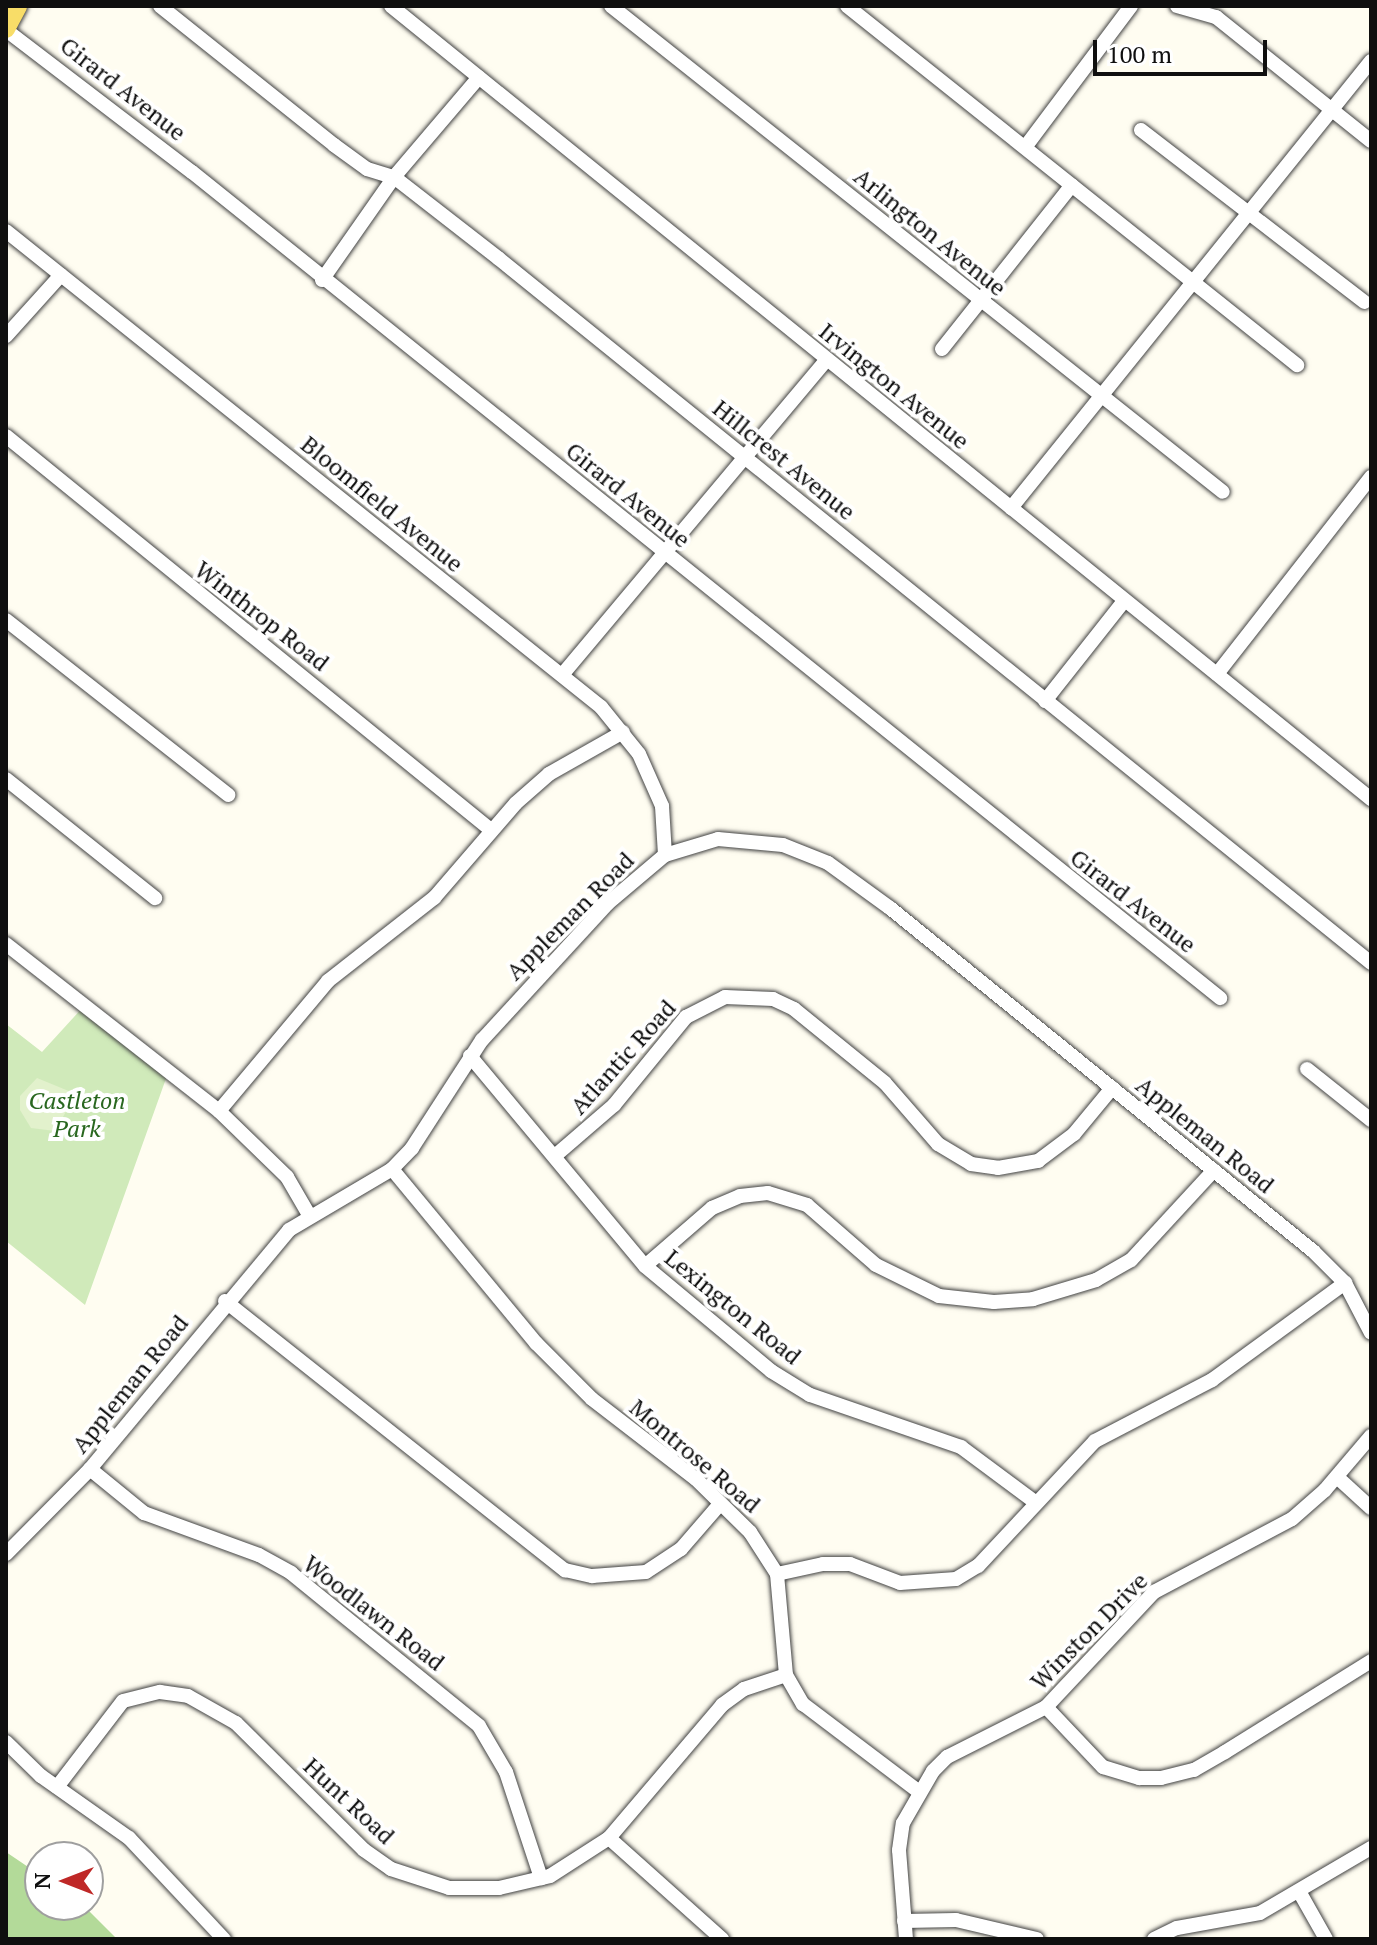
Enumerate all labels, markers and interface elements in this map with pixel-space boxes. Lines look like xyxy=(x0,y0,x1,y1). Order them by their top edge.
scale bar xyxy=(1097,24,1271,74)
street label: Girard Avenue xyxy=(54,31,192,147)
text: 100 m xyxy=(1107,38,1172,70)
street label: Arlington Avenue xyxy=(848,162,1012,302)
street label: Irvington Avenue xyxy=(813,317,975,455)
street label: Hillcrest Avenue xyxy=(707,394,861,526)
street label: Bloomfield Avenue xyxy=(295,430,469,578)
street label: Girard Avenue xyxy=(560,436,696,554)
street label: Winthrop Road xyxy=(189,555,335,677)
street label: Girard Avenue xyxy=(1064,843,1202,959)
street label: Appleman Road xyxy=(500,846,640,986)
street label: Atlantic Road xyxy=(564,994,682,1120)
street label: Appleman Road xyxy=(1130,1071,1280,1199)
park label: Castleton Park xyxy=(29,1087,125,1143)
street label: Lexington Road xyxy=(659,1243,807,1371)
street label: Appleman Road xyxy=(66,1309,194,1459)
street label: Montrose Road xyxy=(624,1393,766,1519)
street label: Woodlawn Road xyxy=(298,1549,450,1677)
street label: Winston Drive xyxy=(1024,1566,1154,1696)
street label: Hunt Road xyxy=(298,1752,400,1850)
north arrow xyxy=(24,1841,104,1921)
text: N xyxy=(27,1873,56,1889)

